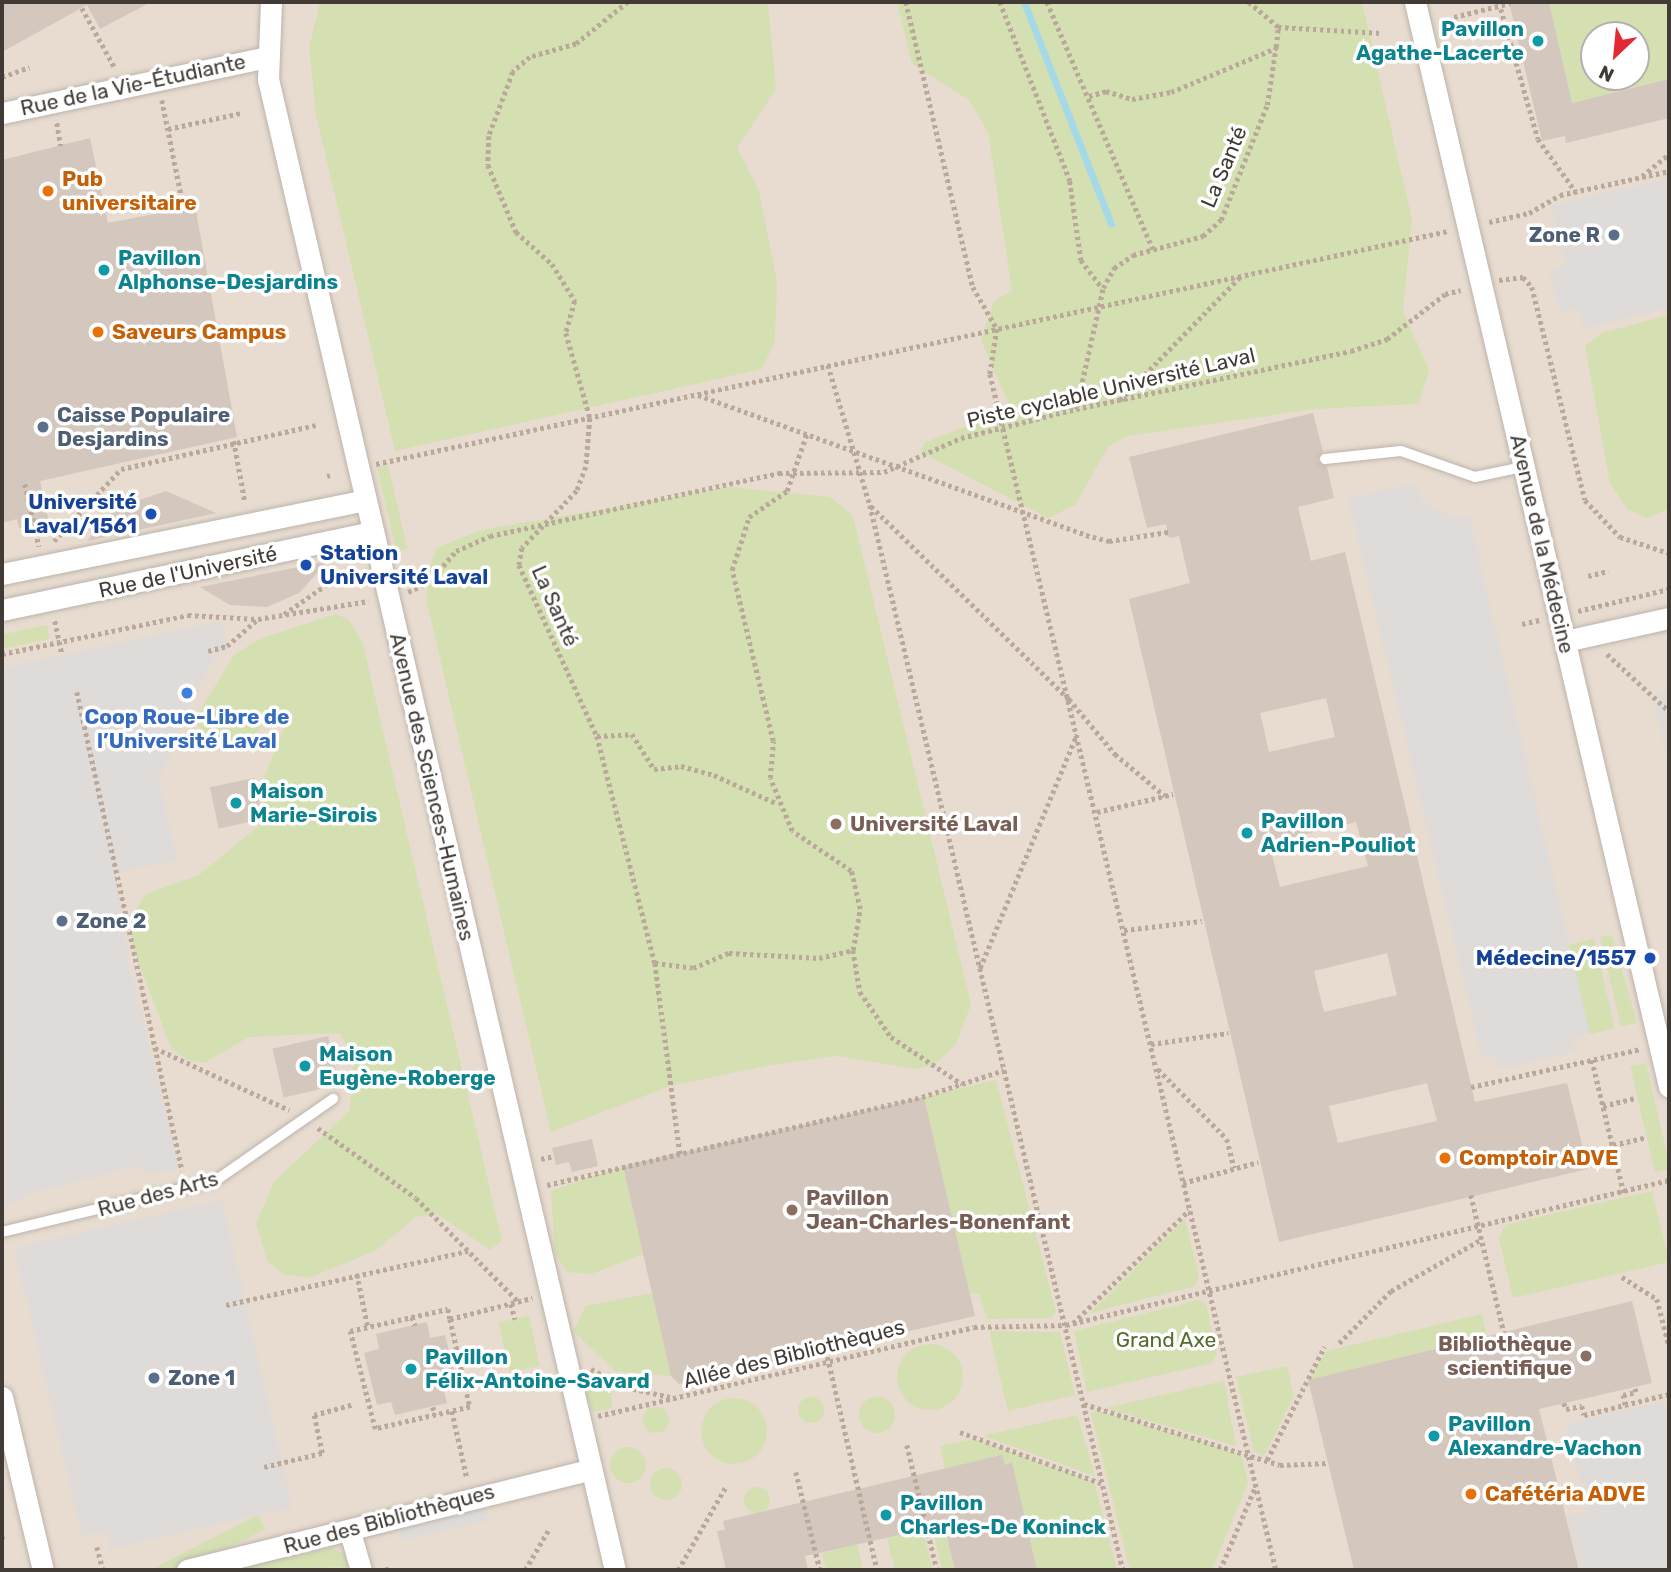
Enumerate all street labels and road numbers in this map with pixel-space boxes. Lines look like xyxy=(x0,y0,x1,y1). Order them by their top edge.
street label: Rue de la Vie-Étudiante xyxy=(18,49,248,121)
street label: La Santé xyxy=(1196,123,1252,211)
street label: Piste cyclable Université Laval xyxy=(964,343,1258,433)
street label: Avenue de la Médecine xyxy=(1505,432,1579,656)
street label: Rue de l'Université xyxy=(97,541,279,603)
street label: La Santé xyxy=(526,562,584,650)
street label: Avenue des Sciences-Humaines xyxy=(384,631,480,943)
street label: Rue des Arts xyxy=(95,1166,221,1222)
street label: Allée des Bibliothèques xyxy=(681,1314,907,1394)
street label: Rue des Bibliothèques xyxy=(281,1479,497,1559)

